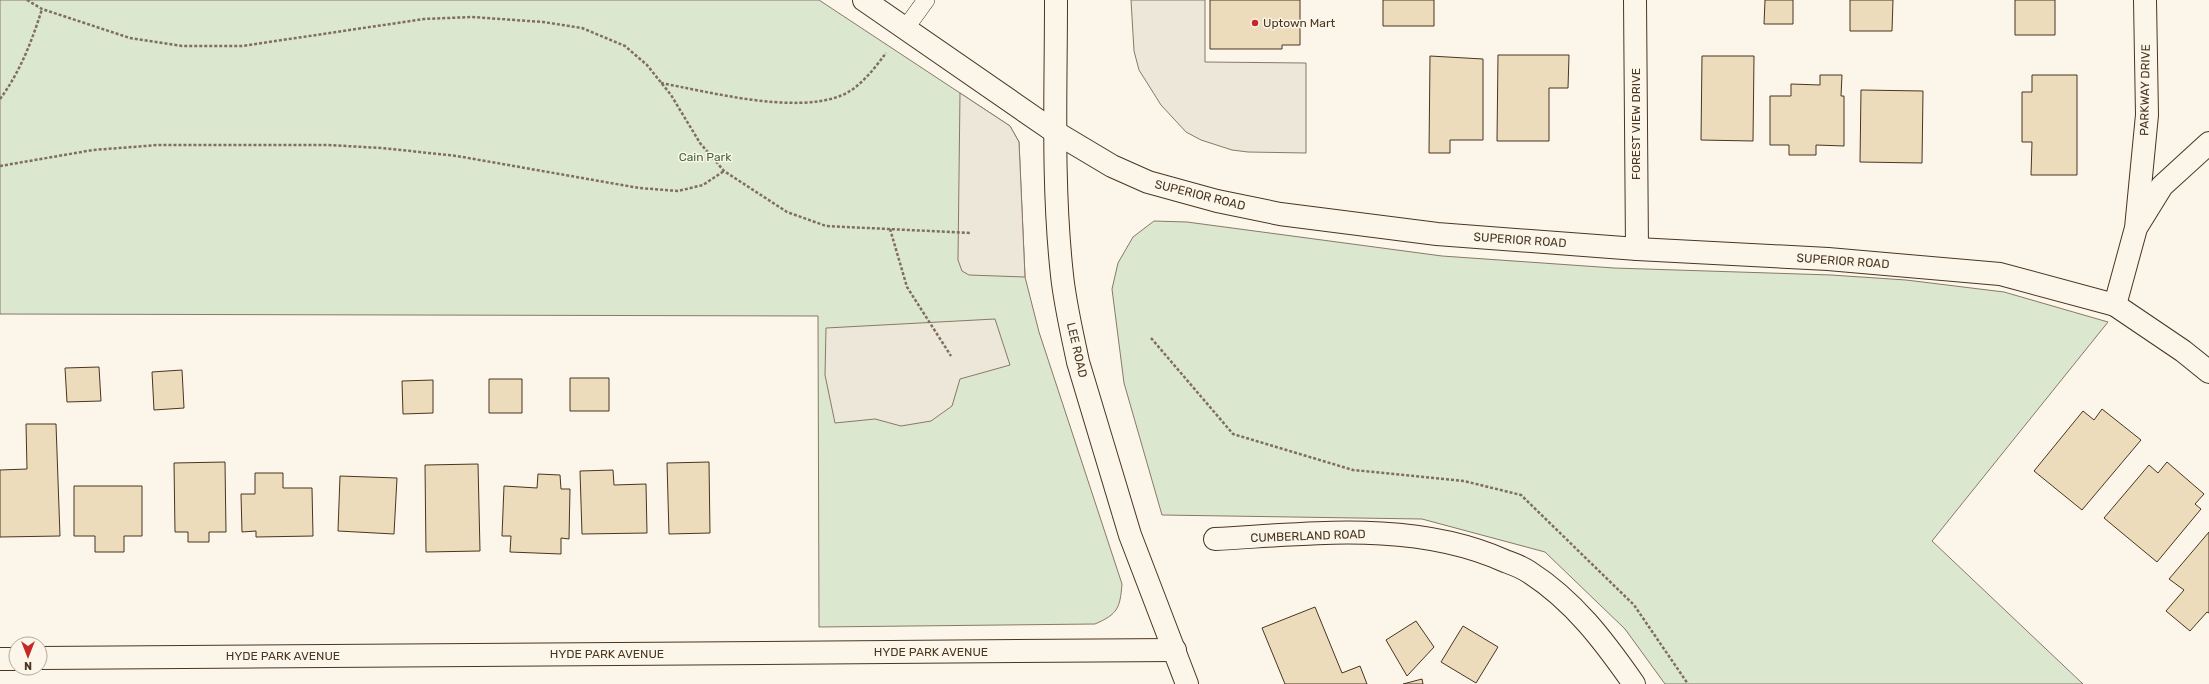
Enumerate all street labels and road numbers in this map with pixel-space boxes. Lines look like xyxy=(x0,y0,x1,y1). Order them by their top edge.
street label: PARKWAY DRIVE xyxy=(2137,44,2153,136)
street label: FOREST VIEW DRIVE xyxy=(1629,68,1643,180)
street label: SUPERIOR ROAD xyxy=(1153,177,1247,213)
street label: SUPERIOR ROAD xyxy=(1473,230,1567,250)
street label: SUPERIOR ROAD xyxy=(1796,251,1890,271)
street label: LEE ROAD xyxy=(1064,321,1090,379)
street label: CUMBERLAND ROAD xyxy=(1250,527,1366,545)
street label: HYDE PARK AVENUE xyxy=(874,645,988,659)
street label: HYDE PARK AVENUE xyxy=(550,647,664,661)
street label: HYDE PARK AVENUE xyxy=(226,649,340,663)

